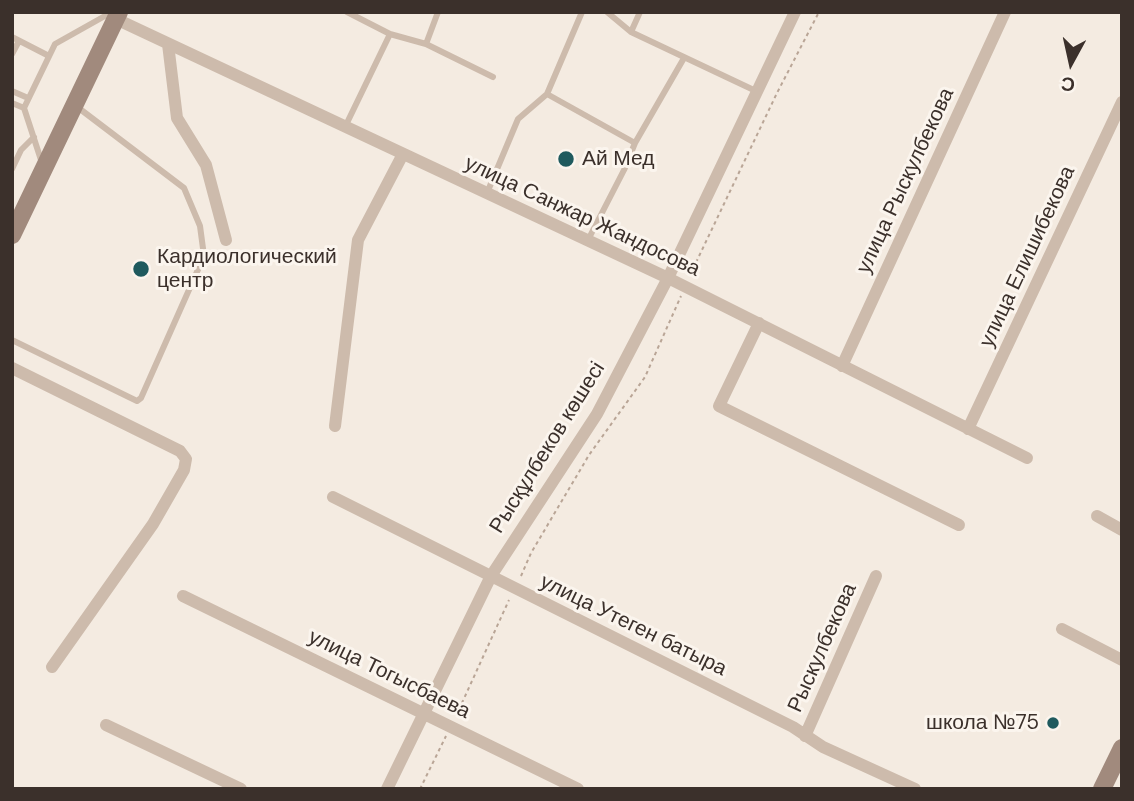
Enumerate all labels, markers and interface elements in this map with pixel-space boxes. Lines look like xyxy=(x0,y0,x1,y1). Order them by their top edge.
north arrow xyxy=(1036,28,1106,98)
text: С xyxy=(1059,71,1077,98)
street label: улица Рыскулбекова xyxy=(852,84,960,278)
place label: Ай Мед xyxy=(582,146,655,172)
marker: Ай Мед xyxy=(556,149,576,169)
street label: улица Санжар Жандосова xyxy=(460,151,704,283)
street label: улица Елишибекова xyxy=(975,162,1081,352)
place label: Кардиологический центр xyxy=(157,244,337,294)
marker: Кардиологический центр xyxy=(131,259,151,279)
street label: Рысқұлбеков көшесі xyxy=(485,358,611,538)
street label: улица Утеген батыра xyxy=(536,570,730,682)
street label: Рыскулбекова xyxy=(783,580,863,716)
street label: улица Тогысбаева xyxy=(304,625,474,725)
place label: школа №75 xyxy=(926,710,1039,736)
marker: школа №75 xyxy=(1045,715,1061,731)

